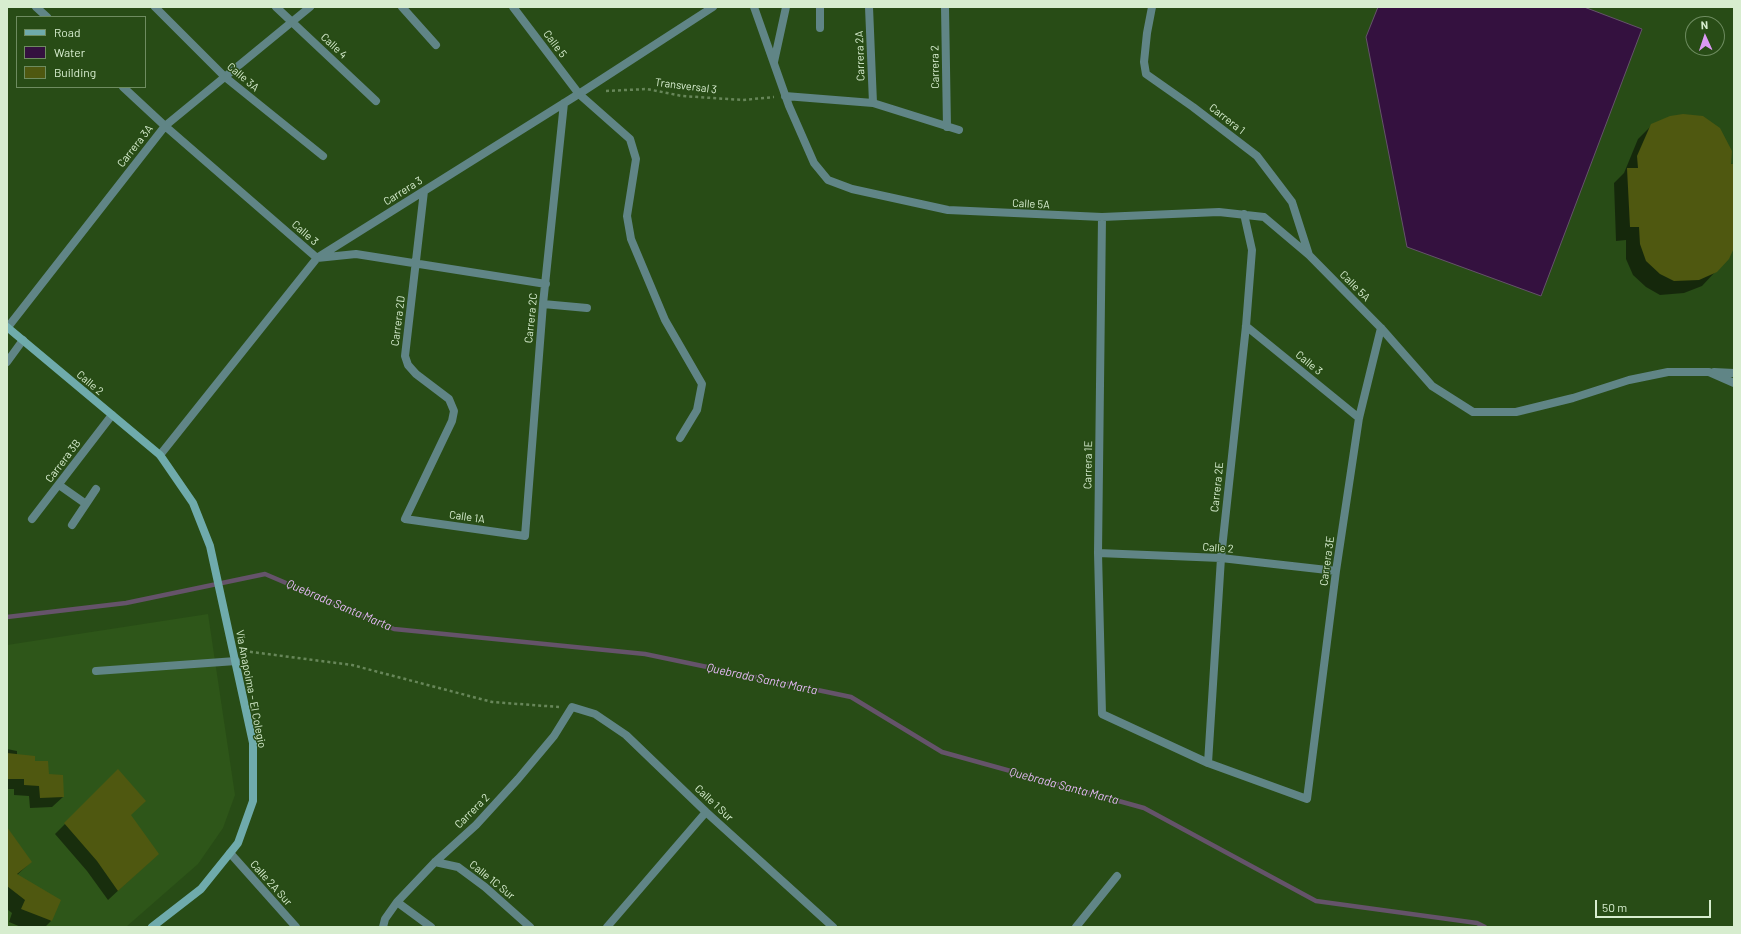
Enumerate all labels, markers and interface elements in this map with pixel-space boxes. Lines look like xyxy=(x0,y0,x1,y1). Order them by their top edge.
legend xyxy=(16,16,146,88)
north arrow xyxy=(1685,16,1725,56)
text: N xyxy=(1700,18,1708,31)
text: Road xyxy=(54,25,81,39)
street label: Calle 5 xyxy=(540,28,570,60)
street label: Calle 4 xyxy=(318,30,350,62)
street label: Carrera 2A xyxy=(853,31,867,81)
text: Water xyxy=(54,45,85,59)
street label: Carrera 2 xyxy=(928,45,942,89)
street label: Calle 3A xyxy=(224,60,262,94)
text: Building xyxy=(54,65,96,79)
street label: Transversal 3 xyxy=(654,76,718,96)
street label: Carrera 1 xyxy=(1207,101,1247,137)
street label: Carrera 3A xyxy=(114,122,156,170)
street label: Carrera 3 xyxy=(381,174,425,208)
street label: Calle 5A xyxy=(1012,196,1050,212)
street label: Calle 3 xyxy=(289,218,321,248)
street label: Calle 5A xyxy=(1337,268,1373,304)
street label: Carrera 2C xyxy=(522,292,540,344)
street label: Carrera 2D xyxy=(388,295,408,347)
street label: Calle 3 xyxy=(1293,348,1325,378)
street label: Calle 2 xyxy=(74,368,106,398)
street label: Carrera 3B xyxy=(43,437,83,485)
street label: Carrera 1E xyxy=(1081,441,1095,489)
street label: Carrera 2E xyxy=(1208,461,1226,513)
street label: Calle 1A xyxy=(448,508,486,526)
street label: Carrera 3E xyxy=(1317,535,1337,587)
street label: Calle 2 xyxy=(1202,540,1234,556)
water label: Quebrada Santa Marta xyxy=(284,576,394,634)
street label: Vía Anapoima - El Colegio xyxy=(233,629,269,749)
water label: Quebrada Santa Marta xyxy=(705,660,819,698)
water label: Quebrada Santa Marta xyxy=(1008,764,1120,808)
street label: Calle 1 Sur xyxy=(692,782,736,824)
street label: Carrera 2 xyxy=(452,791,492,831)
street label: Calle 2A Sur xyxy=(247,858,295,908)
street label: Calle 1C Sur xyxy=(467,858,517,902)
scale bar xyxy=(1597,892,1713,918)
text: 50 m xyxy=(1602,900,1627,914)

